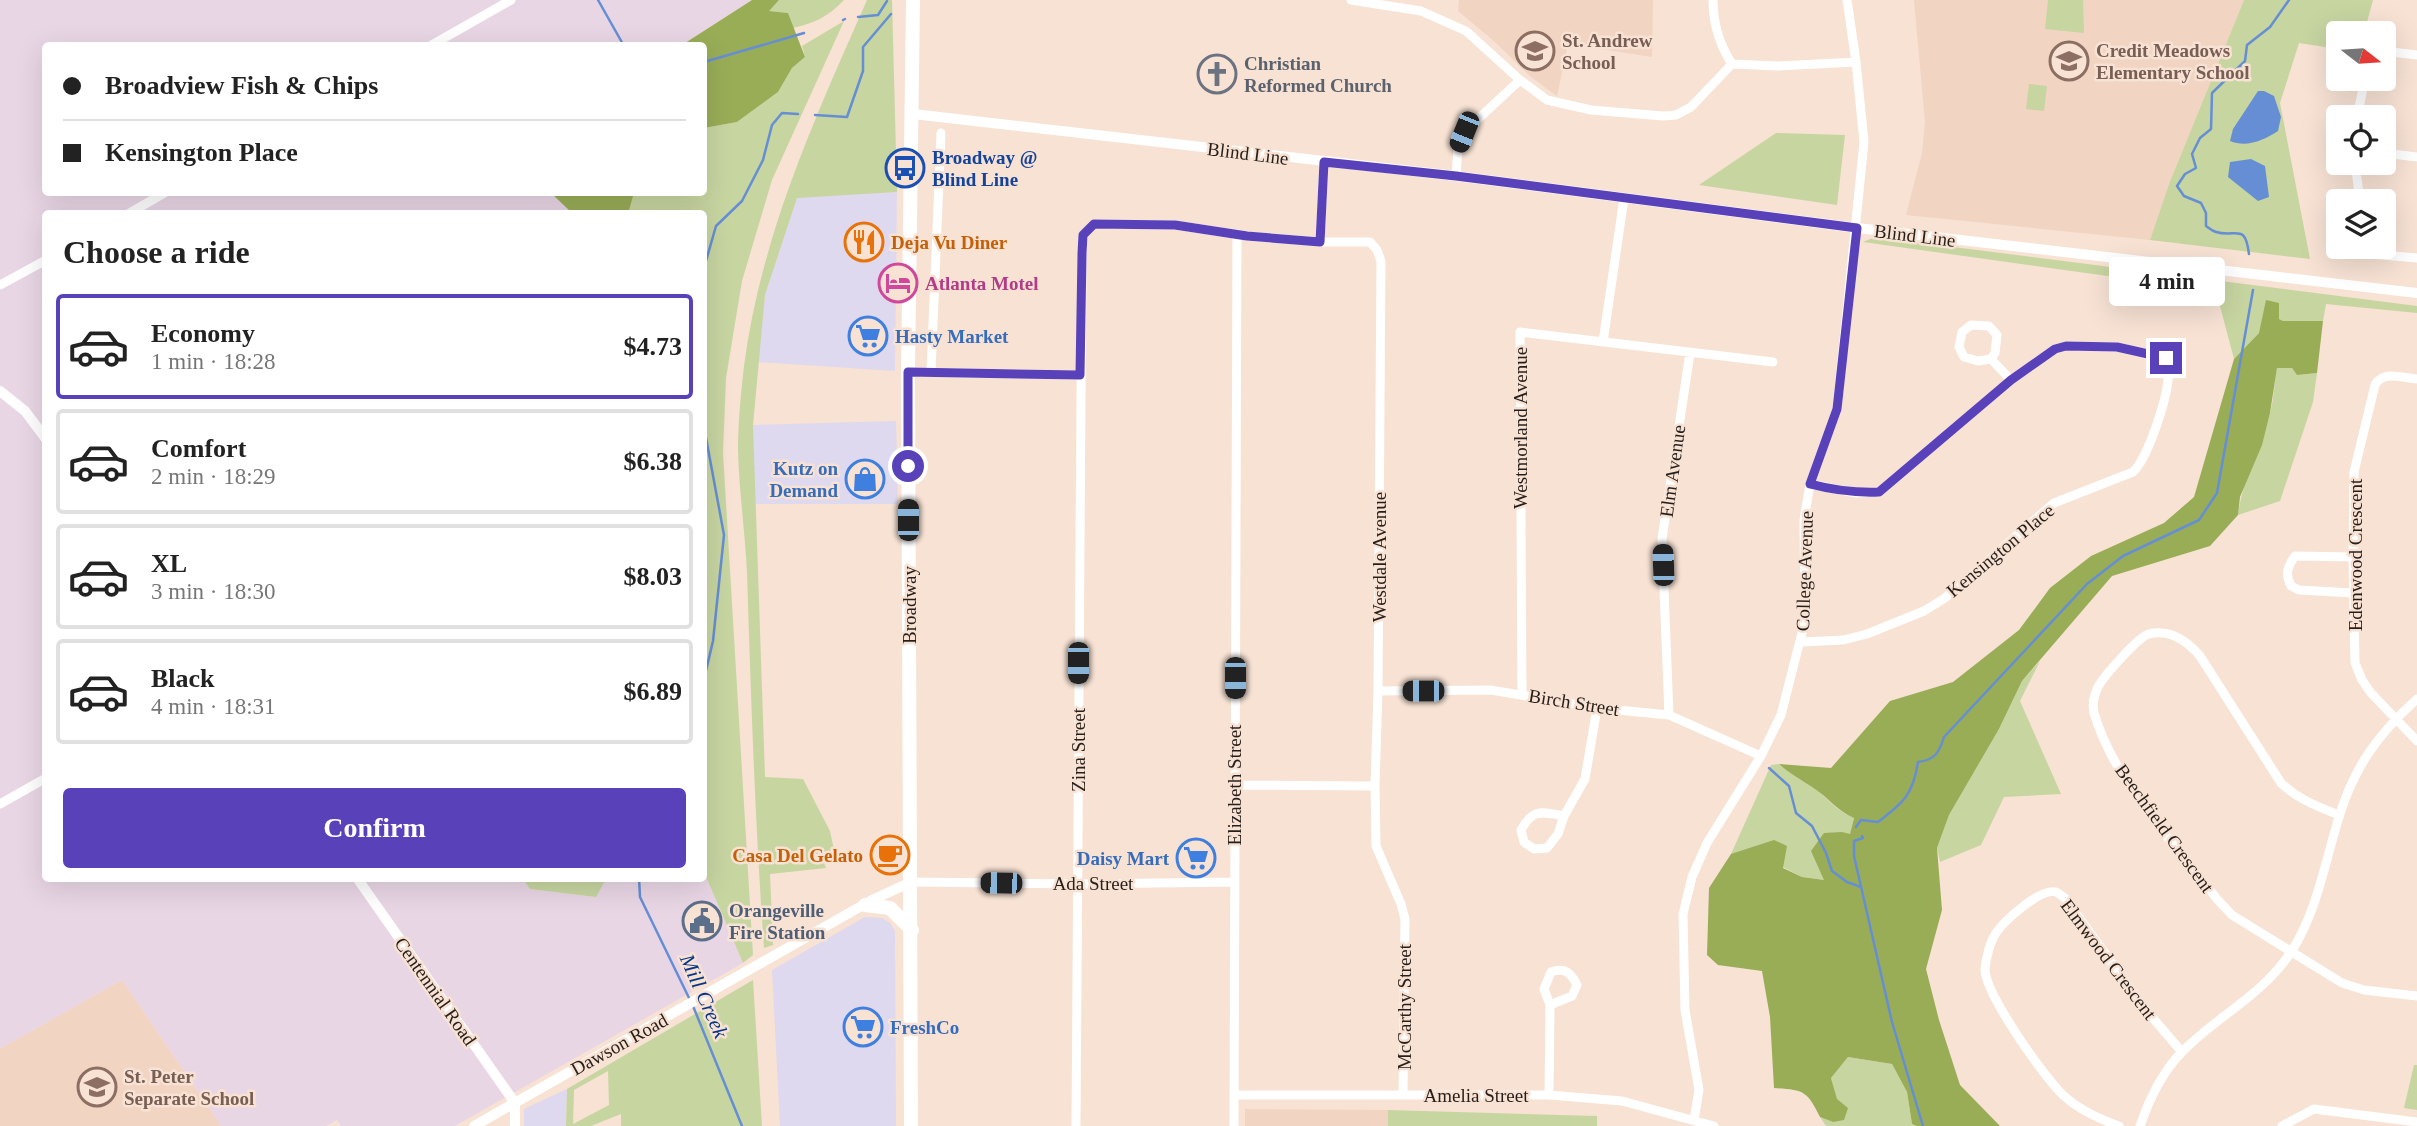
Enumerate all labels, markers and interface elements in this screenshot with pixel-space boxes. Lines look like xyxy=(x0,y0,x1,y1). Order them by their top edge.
north arrow xyxy=(2326,21,2396,91)
map controls xyxy=(2326,21,2396,259)
school or university icon: St. Andrew School xyxy=(1514,30,1556,72)
place label: St. Andrew School xyxy=(1562,30,1653,73)
school or university icon: Credit Meadows Elementary School xyxy=(2048,40,2090,82)
place label: Credit Meadows Elementary School xyxy=(2096,40,2250,83)
church icon: Christian Reformed Church xyxy=(1196,53,1238,95)
place label: Christian Reformed Church xyxy=(1244,53,1392,96)
text: Broadview Fish & Chips xyxy=(105,71,378,100)
button: locate xyxy=(2326,105,2396,175)
car xyxy=(1447,109,1482,155)
text: Kensington Place xyxy=(105,138,298,167)
street label: Blind Line xyxy=(1206,138,1290,169)
bus stop icon: Broadway @ Blind Line xyxy=(884,147,926,189)
place label: Broadway @ Blind Line xyxy=(932,147,1037,190)
button: layers xyxy=(2326,189,2396,259)
street label: Blind Line xyxy=(1873,220,1957,251)
restaurant icon: Deja Vu Diner xyxy=(843,221,885,263)
place label: Deja Vu Diner xyxy=(891,232,1008,253)
text: Choose a ride xyxy=(63,234,250,270)
callout: 4 min xyxy=(2108,256,2224,306)
hotel icon: Atlanta Motel xyxy=(877,262,919,304)
text: 4 min xyxy=(2139,269,2195,294)
place label: Atlanta Motel xyxy=(925,273,1038,294)
icon: car xyxy=(67,315,130,378)
supermarket icon: Hasty Market xyxy=(847,315,889,357)
text: Economy xyxy=(151,319,255,348)
place label: Hasty Market xyxy=(895,326,1009,347)
text: $4.73 xyxy=(624,332,682,361)
route end xyxy=(2150,342,2182,374)
street label: Westmorland Avenue xyxy=(1510,347,1531,509)
text: 1 min · 18:28 xyxy=(151,349,276,374)
street label: Elm Avenue xyxy=(1656,424,1689,519)
icon: car xyxy=(67,430,130,493)
text: Comfort xyxy=(151,434,246,463)
text: $6.38 xyxy=(624,447,682,476)
route start xyxy=(892,450,924,482)
place label: Kutz on Demand xyxy=(769,458,838,501)
shop icon: Kutz on Demand xyxy=(844,458,886,500)
text: 2 min · 18:29 xyxy=(151,464,276,489)
street label: Edenwood Crescent xyxy=(2345,478,2366,631)
street label: Westdale Avenue xyxy=(1369,492,1390,622)
car xyxy=(898,499,919,541)
street label: Kensington Place xyxy=(1942,499,2058,601)
street label: College Avenue xyxy=(1792,510,1817,632)
car xyxy=(1652,544,1675,586)
icon: car xyxy=(67,545,130,608)
text: XL xyxy=(151,549,187,578)
text: $8.03 xyxy=(624,562,682,591)
street label: Broadway xyxy=(899,565,920,644)
text: 3 min · 18:30 xyxy=(151,579,276,604)
car xyxy=(1068,642,1089,684)
car xyxy=(1225,657,1246,699)
icon: car xyxy=(67,660,130,723)
text: Black xyxy=(151,664,215,693)
text: $6.89 xyxy=(624,677,682,706)
car xyxy=(1403,681,1445,702)
street label: Birch Street xyxy=(1527,685,1621,720)
text: 4 min · 18:31 xyxy=(151,694,276,719)
street label: Zina Street xyxy=(1068,707,1089,792)
street label: Elizabeth Street xyxy=(1224,724,1245,845)
street label: Beechfield Crescent xyxy=(2111,760,2219,897)
button: Confirm xyxy=(63,788,686,868)
cafe icon: Casa Del Gelato xyxy=(869,834,911,876)
supermarket icon: Daisy Mart xyxy=(1175,837,1217,879)
place label: Casa Del Gelato xyxy=(732,845,863,866)
place label: Daisy Mart xyxy=(1077,848,1170,869)
car xyxy=(980,872,1023,894)
street label: Ada Street xyxy=(1053,873,1134,894)
street label: Elmwood Crescent xyxy=(2057,895,2161,1024)
public building icon: Orangeville Fire Station xyxy=(681,900,723,942)
place label: Orangeville Fire Station xyxy=(729,900,826,943)
street label: Centennial Road xyxy=(391,933,481,1050)
street label: McCarthy Street xyxy=(1394,943,1415,1070)
water label: Mill Creek xyxy=(674,949,733,1042)
supermarket icon: FreshCo xyxy=(842,1006,884,1048)
street label: Dawson Road xyxy=(567,1009,672,1080)
place label: FreshCo xyxy=(890,1017,959,1038)
school or university icon: St. Peter Separate School xyxy=(76,1066,118,1108)
place label: St. Peter Separate School xyxy=(124,1066,254,1109)
street label: Amelia Street xyxy=(1424,1085,1529,1106)

